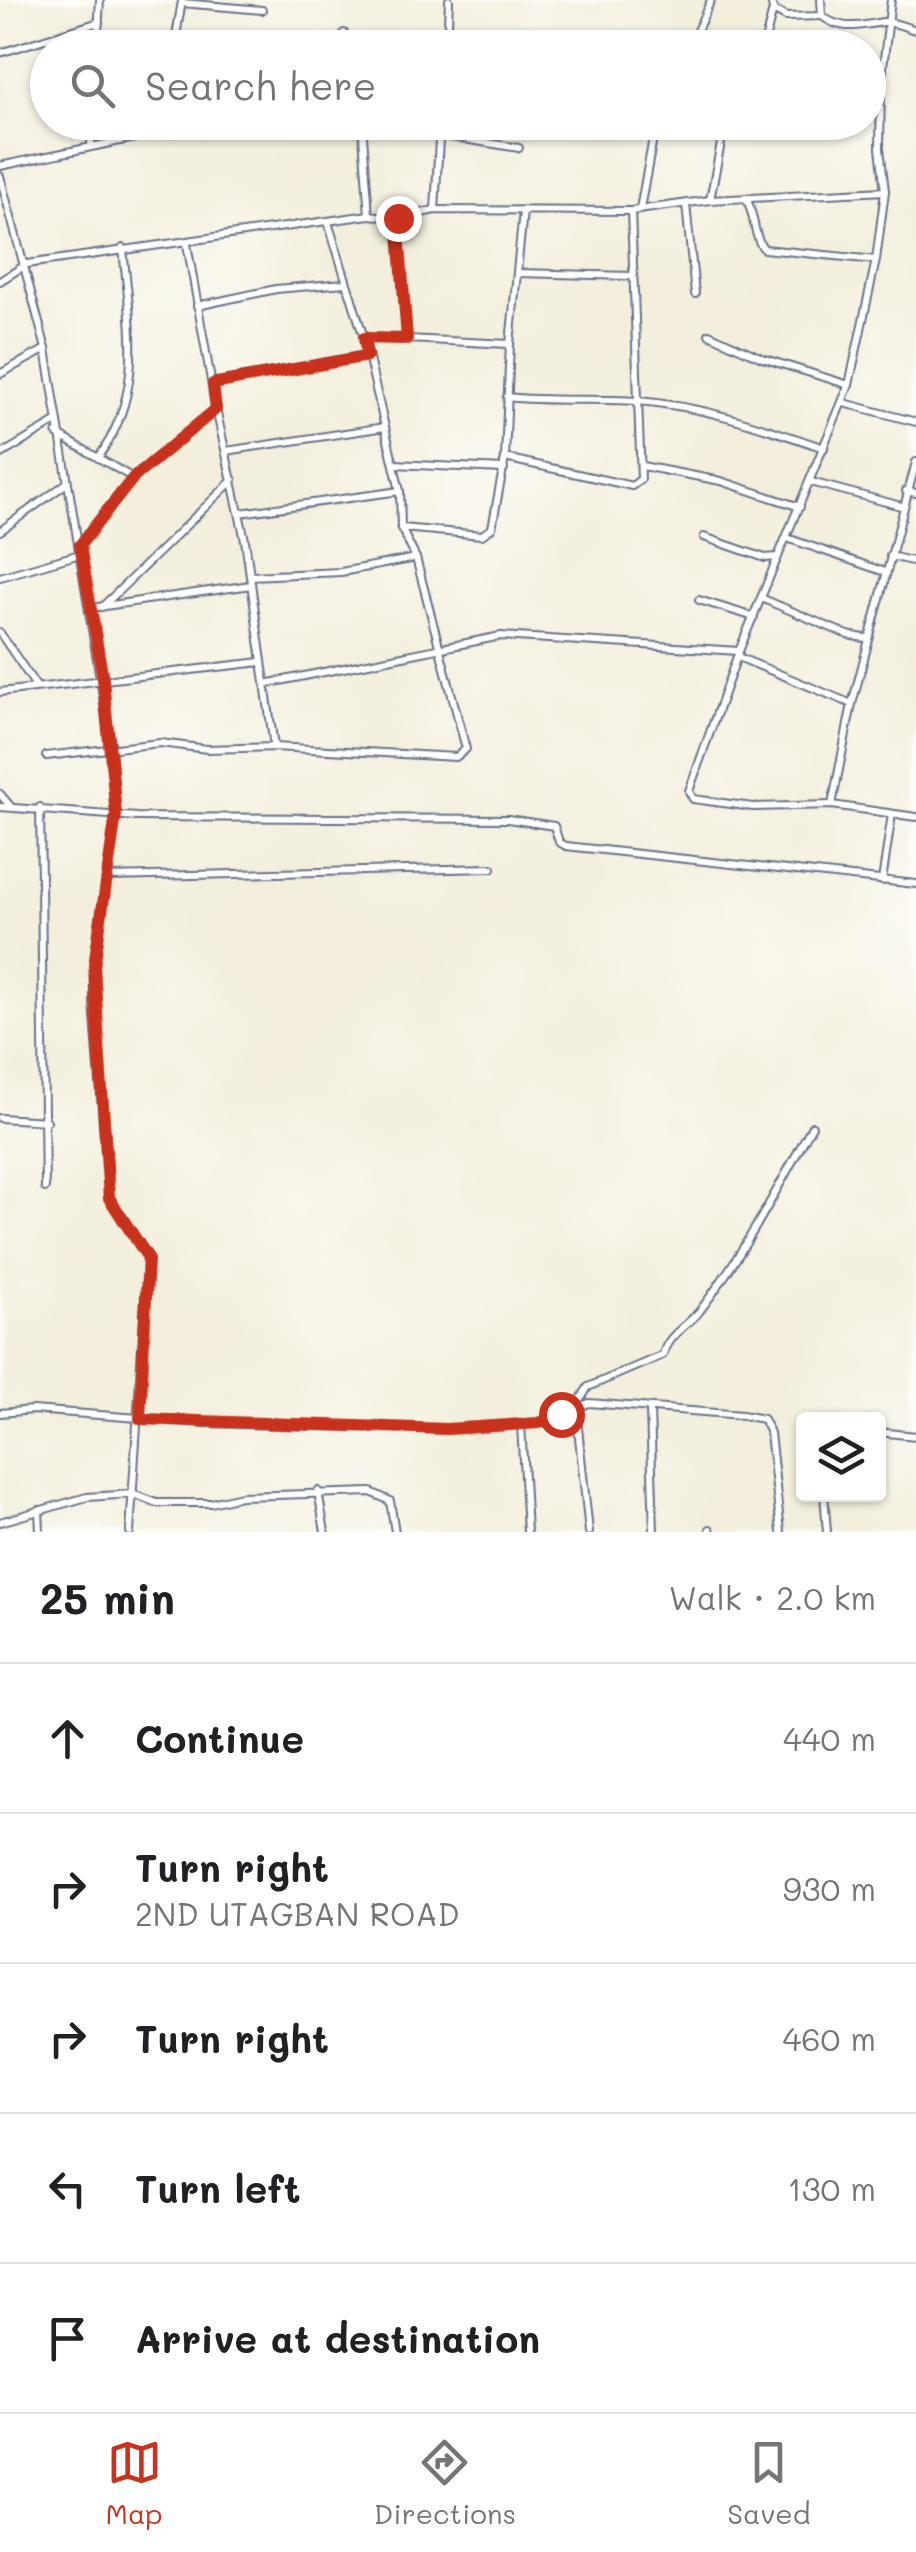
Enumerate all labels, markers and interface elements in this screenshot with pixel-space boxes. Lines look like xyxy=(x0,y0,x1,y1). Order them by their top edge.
search box xyxy=(30,30,886,140)
icon: search xyxy=(65,58,120,113)
text: Search here xyxy=(145,60,376,110)
route end xyxy=(376,196,422,242)
route start xyxy=(539,1392,585,1438)
map controls xyxy=(796,1412,886,1502)
button: layers xyxy=(796,1412,886,1502)
text: 25 min xyxy=(40,1570,175,1625)
text: Walk · 2.0 km xyxy=(669,1576,876,1618)
icon: ahead xyxy=(40,1711,95,1766)
text: Continue xyxy=(135,1713,304,1763)
text: 440 m xyxy=(783,1717,876,1759)
text: Turn right xyxy=(135,1842,329,1892)
icon: right xyxy=(40,1861,95,1916)
text: 930 m xyxy=(783,1867,876,1909)
text: 2ND UTAGBAN ROAD xyxy=(135,1892,460,1934)
icon: right xyxy=(40,2011,95,2066)
text: Turn right xyxy=(135,2013,329,2063)
text: 460 m xyxy=(782,2017,876,2059)
icon: left xyxy=(40,2161,95,2216)
text: Turn left xyxy=(135,2163,301,2213)
text: 130 m xyxy=(787,2167,876,2209)
icon: arrive xyxy=(40,2311,95,2366)
text: Arrive at destination xyxy=(135,2313,540,2363)
tab: Map xyxy=(106,2435,163,2531)
tab: Directions xyxy=(374,2435,516,2531)
tab: Saved xyxy=(727,2435,810,2531)

